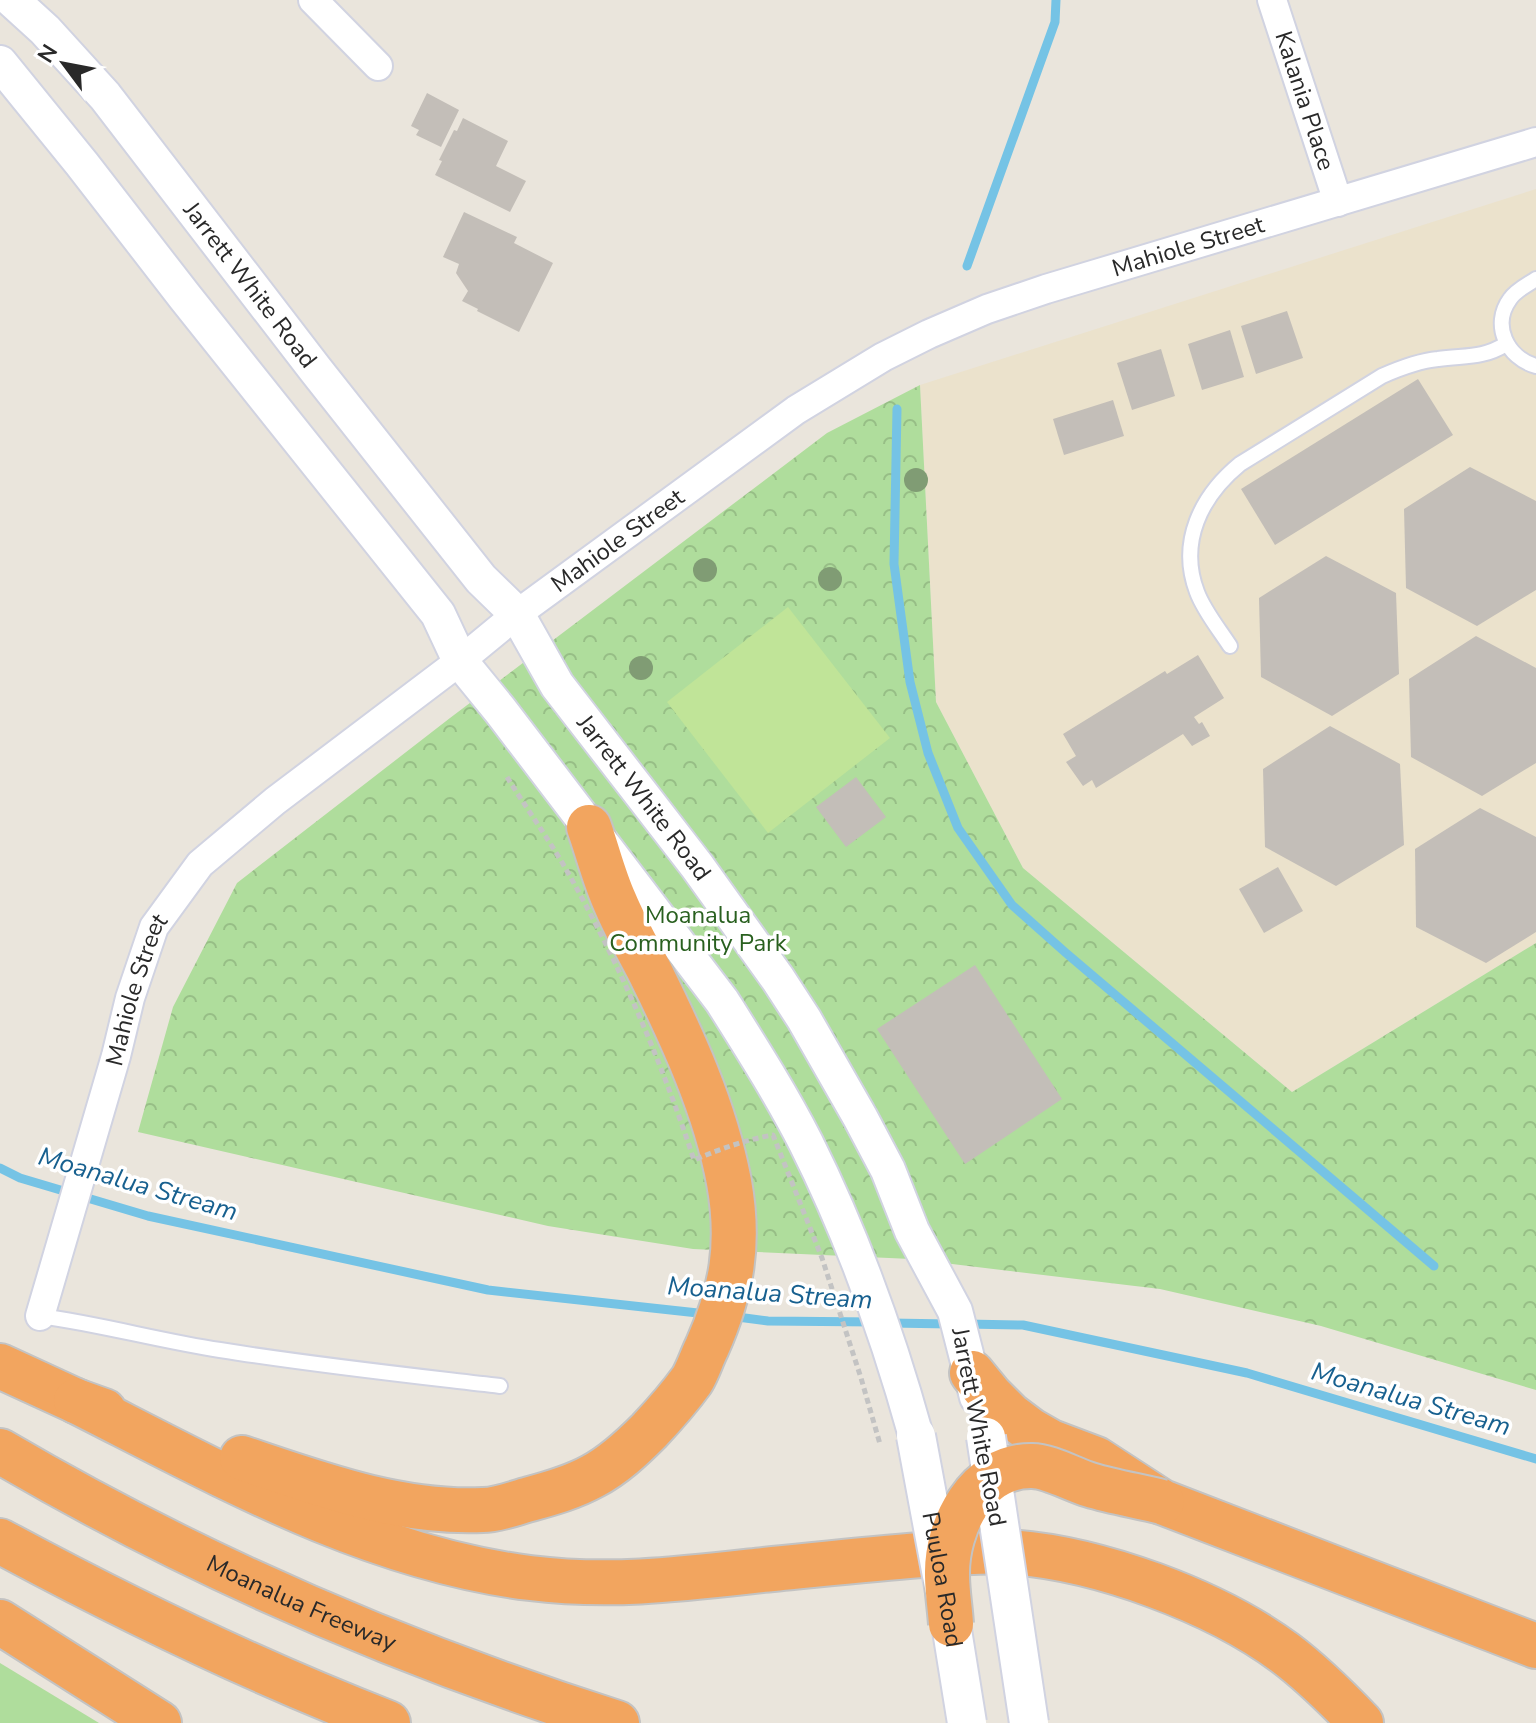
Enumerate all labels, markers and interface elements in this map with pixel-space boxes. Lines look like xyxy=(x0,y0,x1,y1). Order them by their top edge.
north arrow xyxy=(24,24,104,104)
street label: Kalania Place xyxy=(1267,27,1343,174)
text: N xyxy=(31,39,65,69)
street label: Jarrett White Road xyxy=(175,194,324,375)
street label: Mahiole Street xyxy=(1108,208,1269,284)
street label: Mahiole Street xyxy=(545,481,691,600)
street label: Jarrett White Road xyxy=(569,707,718,887)
park label: Moanalua Community Park xyxy=(609,899,788,959)
street label: Mahiole Street xyxy=(98,906,175,1069)
water label: Moanalua Stream xyxy=(34,1139,242,1229)
water label: Moanalua Stream xyxy=(666,1268,874,1318)
street label: Jarrett White Road xyxy=(944,1324,1014,1529)
water label: Moanalua Stream xyxy=(1307,1354,1515,1444)
street label: Puuloa Road xyxy=(914,1509,971,1650)
street label: Moanalua Freeway xyxy=(201,1547,402,1659)

